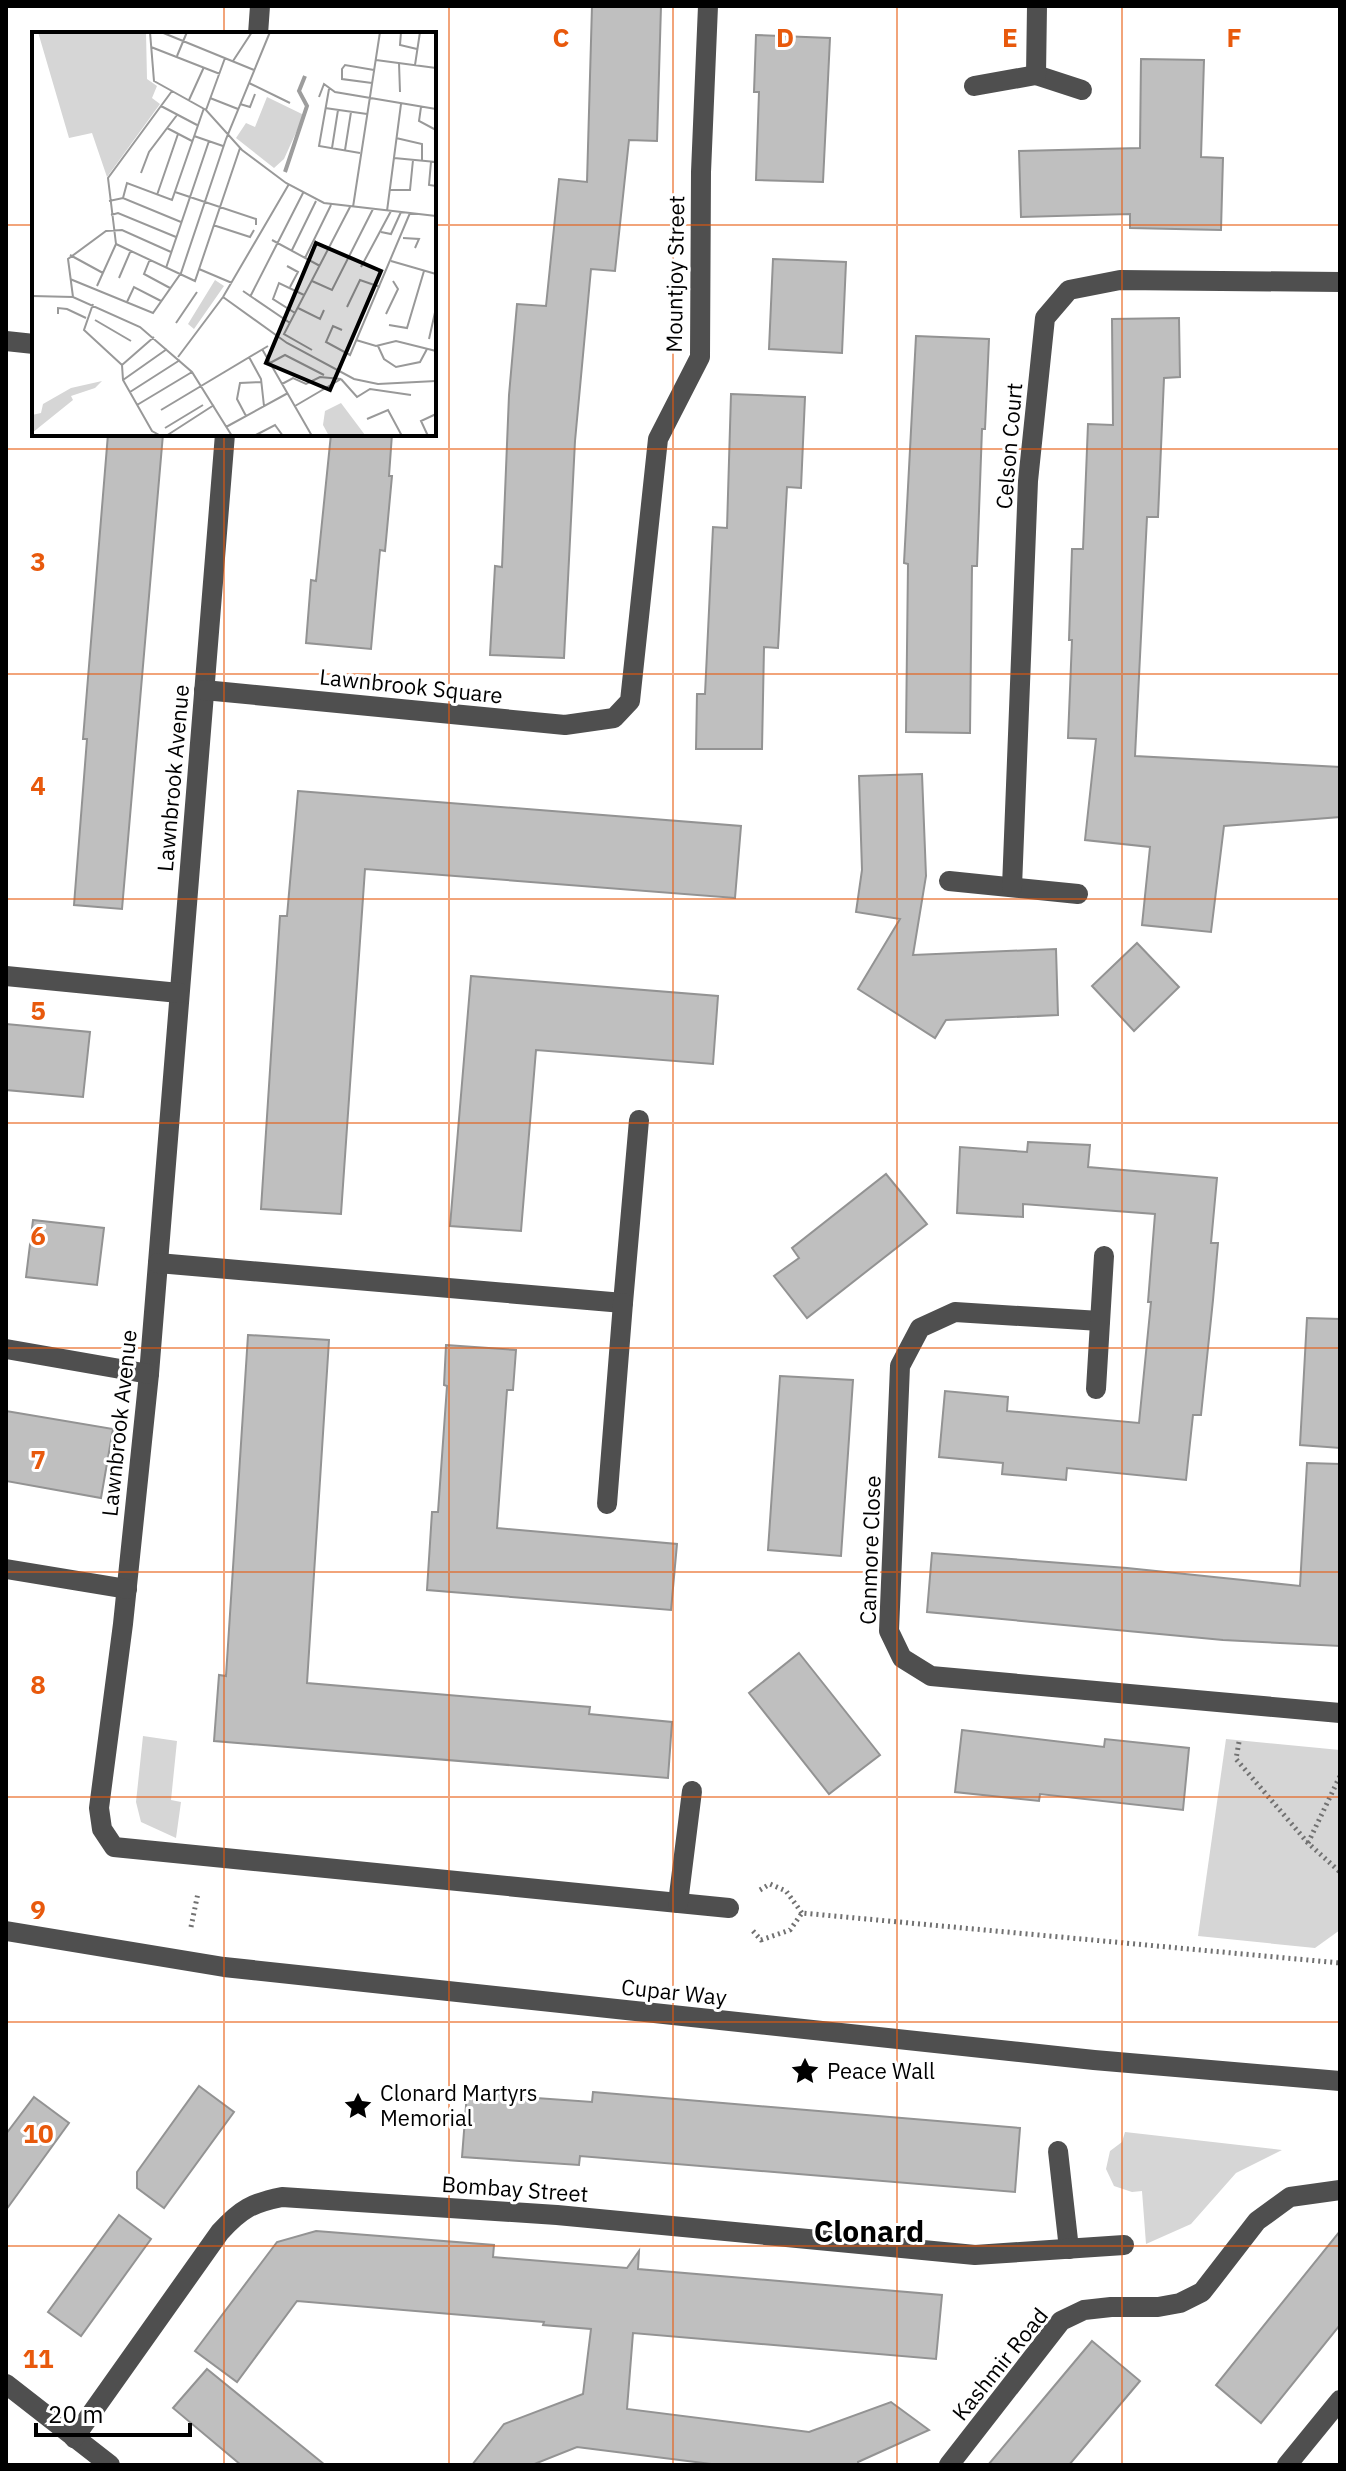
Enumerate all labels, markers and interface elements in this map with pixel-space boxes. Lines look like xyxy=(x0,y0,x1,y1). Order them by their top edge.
text: C xyxy=(553,20,570,54)
text: D xyxy=(776,20,794,54)
text: E xyxy=(1002,20,1018,54)
text: F xyxy=(1226,20,1242,54)
inset map xyxy=(32,32,436,436)
street label: Mountjoy Street xyxy=(659,195,690,353)
street label: Celson Court xyxy=(989,382,1028,510)
text: 3 xyxy=(30,544,46,578)
street label: Lawnbrook Square xyxy=(318,661,504,710)
street label: Lawnbrook Avenue xyxy=(150,683,195,873)
text: 4 xyxy=(30,768,46,802)
text: 5 xyxy=(30,993,46,1027)
text: 6 xyxy=(30,1218,46,1252)
street label: Lawnbrook Avenue xyxy=(94,1328,143,1518)
text: 7 xyxy=(30,1442,46,1476)
street label: Canmore Close xyxy=(852,1475,887,1625)
text: 8 xyxy=(30,1667,46,1701)
text: 9 xyxy=(30,1892,46,1926)
street label: Cupar Way xyxy=(620,1972,728,2011)
place icon: Peace Wall xyxy=(790,2056,820,2086)
place label: Peace Wall xyxy=(827,2056,935,2085)
place label: Clonard Martyrs Memorial xyxy=(380,2078,537,2132)
place icon: Clonard Martyrs Memorial xyxy=(343,2091,373,2121)
text: 10 xyxy=(22,2116,54,2150)
street label: Bombay Street xyxy=(441,2169,589,2208)
district label: Clonard xyxy=(814,2211,924,2250)
street label: Kashmir Road xyxy=(945,2301,1054,2426)
text: 11 xyxy=(22,2341,54,2375)
scale bar xyxy=(36,2387,190,2437)
text: 20 m xyxy=(48,2398,103,2430)

